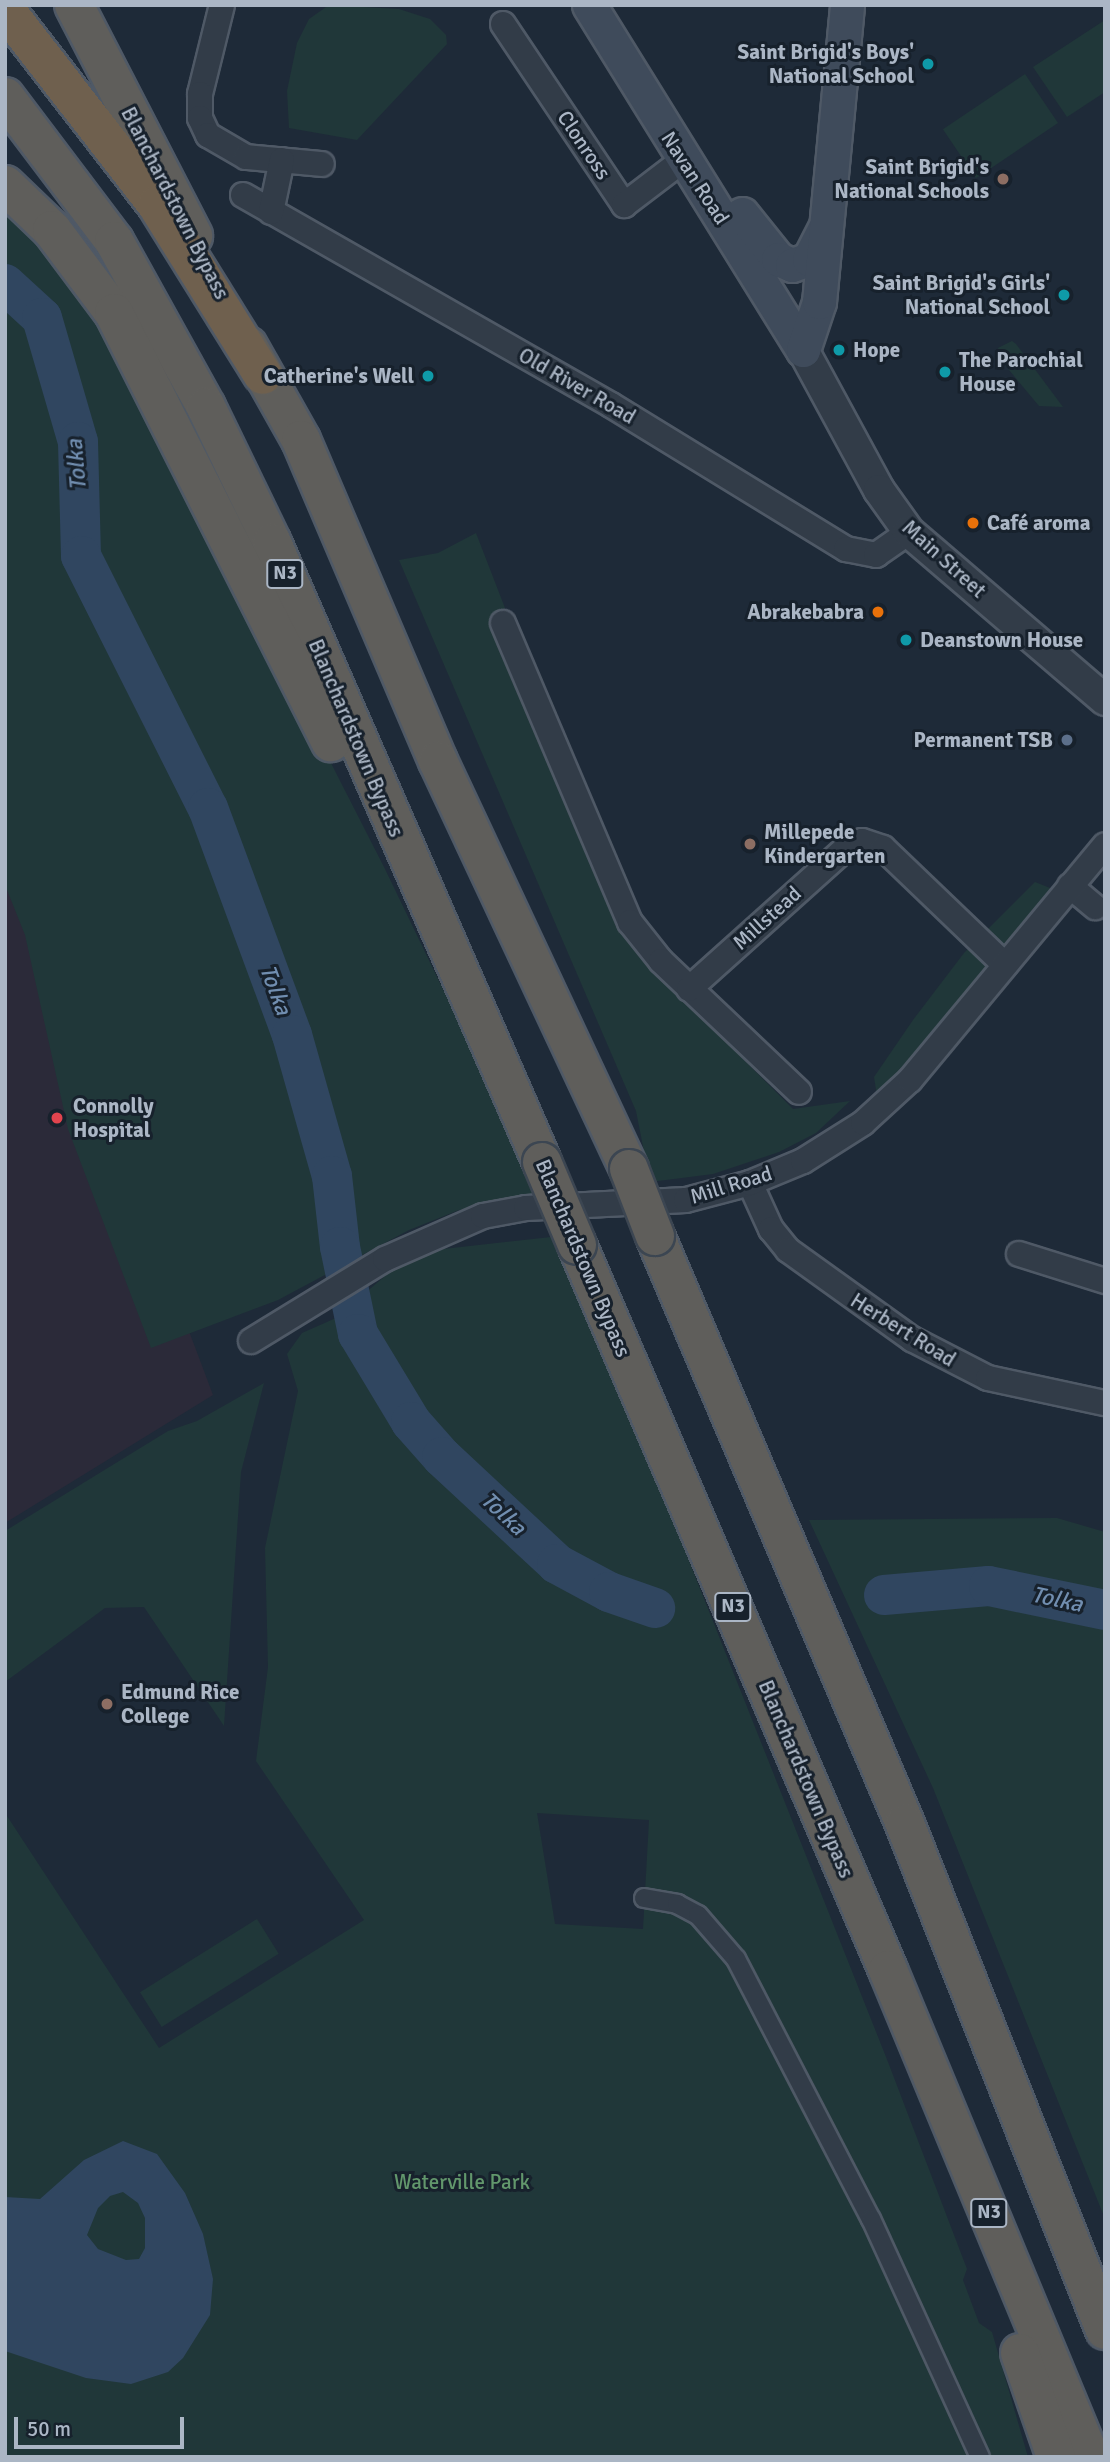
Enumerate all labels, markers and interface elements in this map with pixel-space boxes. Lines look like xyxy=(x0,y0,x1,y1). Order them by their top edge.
place label: Saint Brigid's Boys' National School xyxy=(738,39,914,89)
marker: Saint Brigid's Boys' National School xyxy=(920,56,936,72)
street label: Blanchardstown Bypass xyxy=(116,103,234,303)
street label: Clonross xyxy=(552,106,616,184)
street label: Navan Road xyxy=(656,127,734,229)
place label: Saint Brigid's National Schools xyxy=(834,154,989,204)
marker: Saint Brigid's National Schools xyxy=(995,171,1011,187)
place label: Saint Brigid's Girls' National School xyxy=(873,270,1050,320)
marker: Saint Brigid's Girls' National School xyxy=(1056,287,1072,303)
place label: Hope xyxy=(853,337,900,363)
street label: Old River Road xyxy=(514,342,640,430)
marker: Hope xyxy=(831,342,847,358)
place label: The Parochial House xyxy=(959,347,1083,397)
place label: Catherine's Well xyxy=(264,363,414,389)
marker: The Parochial House xyxy=(937,364,953,380)
marker: Catherine's Well xyxy=(420,368,436,384)
water label: Tolka xyxy=(61,438,93,492)
place label: Café aroma xyxy=(987,510,1091,536)
street label: Main Street xyxy=(897,515,991,603)
marker: Café aroma xyxy=(965,515,981,531)
road number: N3 xyxy=(266,558,304,590)
place label: Abrakebabra xyxy=(747,599,864,625)
marker: Abrakebabra xyxy=(870,604,886,620)
place label: Deanstown House xyxy=(920,627,1083,653)
marker: Deanstown House xyxy=(898,632,914,648)
street label: Blanchardstown Bypass xyxy=(303,635,409,841)
place label: Permanent TSB xyxy=(913,727,1053,753)
marker: Permanent TSB xyxy=(1059,732,1075,748)
place label: Millepede Kindergarten xyxy=(764,819,885,869)
marker: Millepede Kindergarten xyxy=(742,836,758,852)
street label: Millstead xyxy=(728,881,806,955)
water label: Tolka xyxy=(253,961,297,1019)
place label: Connolly Hospital xyxy=(73,1093,154,1143)
marker: Connolly Hospital xyxy=(47,1108,67,1128)
street label: Blanchardstown Bypass xyxy=(530,1155,636,1361)
street label: Mill Road xyxy=(687,1161,775,1209)
street label: Herbert Road xyxy=(846,1288,960,1372)
water label: Tolka xyxy=(475,1486,531,1542)
water label: Tolka xyxy=(1029,1581,1085,1619)
road number: N3 xyxy=(714,1592,752,1623)
street label: Blanchardstown Bypass xyxy=(753,1676,859,1882)
place label: Edmund Rice College xyxy=(121,1679,239,1729)
marker: Edmund Rice College xyxy=(99,1696,115,1712)
park label: Waterville Park xyxy=(394,2169,530,2195)
road number: N3 xyxy=(970,2198,1008,2228)
scale bar xyxy=(18,2402,187,2446)
text: 50 m xyxy=(27,2416,71,2442)

